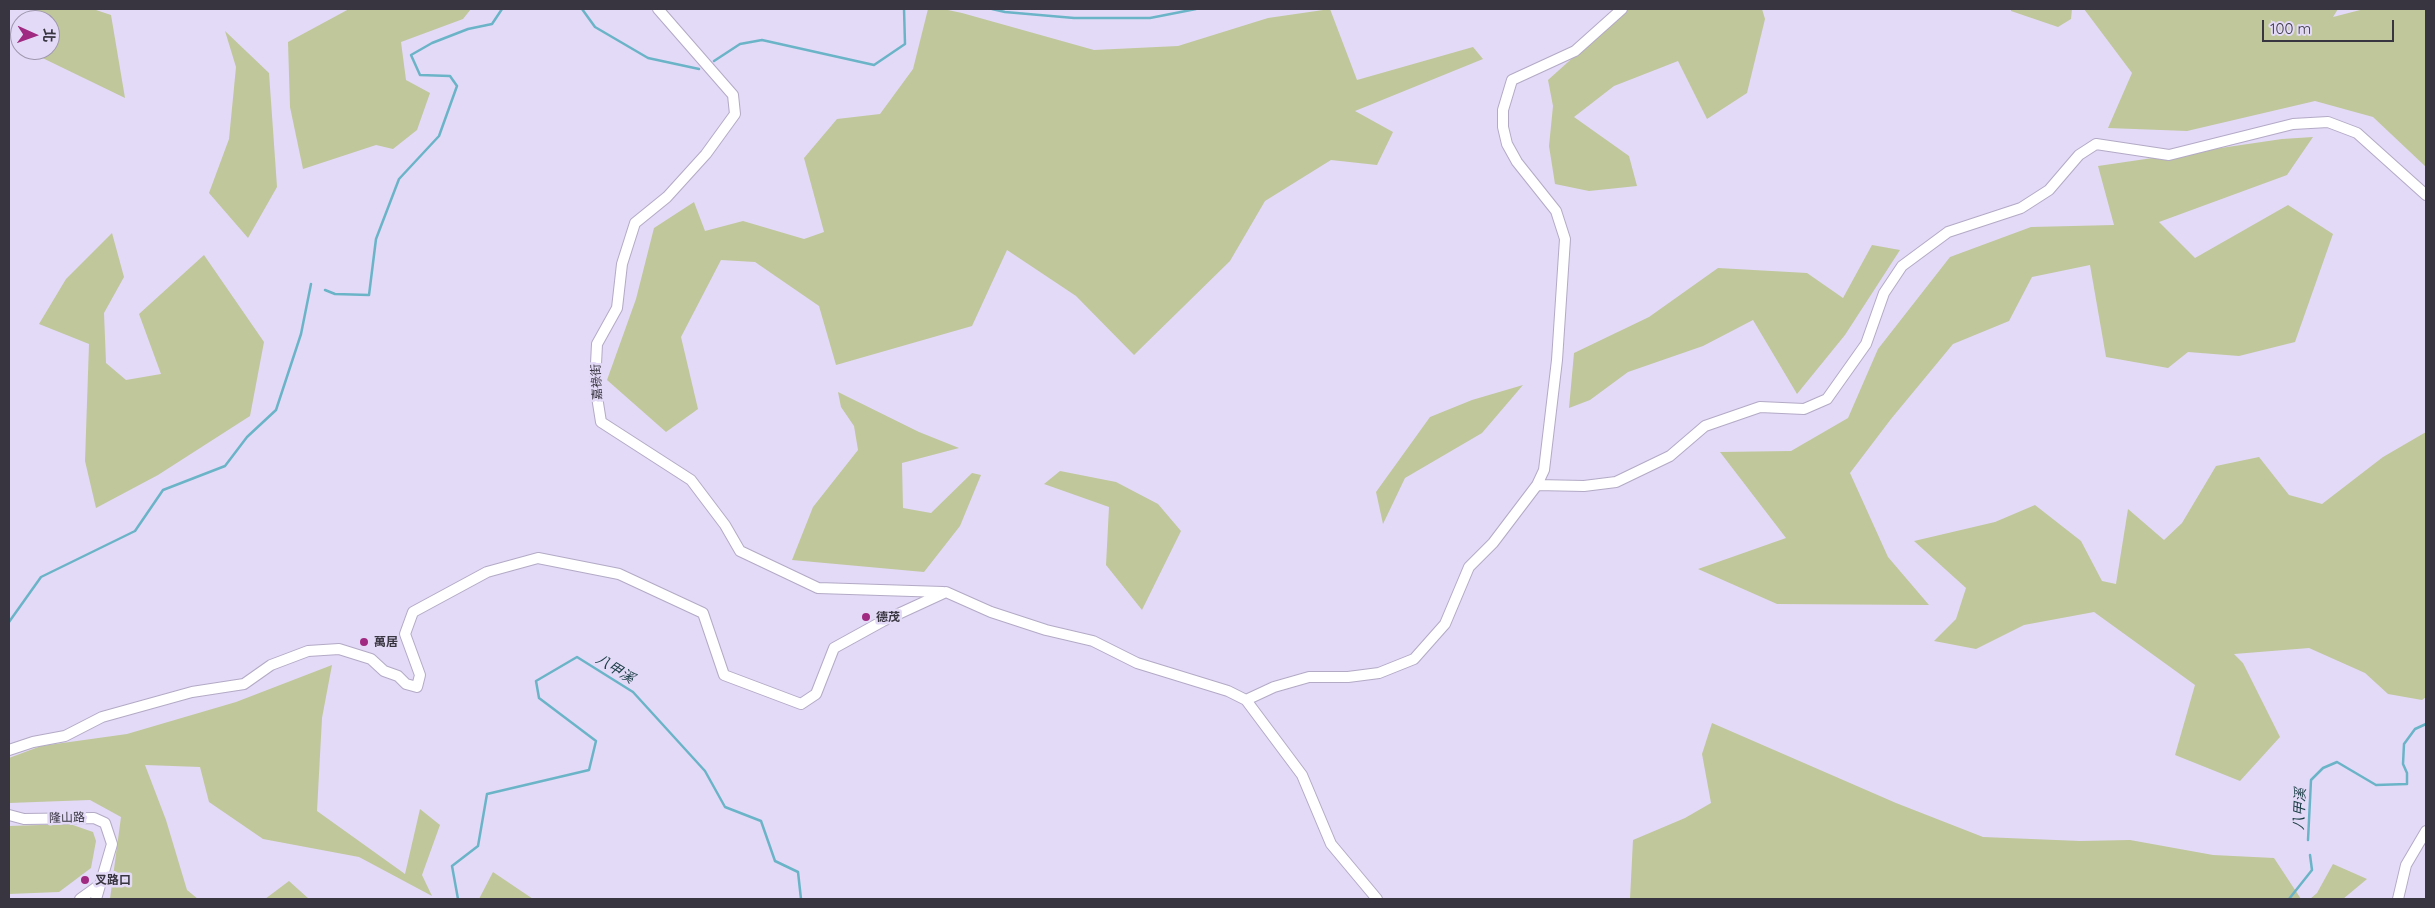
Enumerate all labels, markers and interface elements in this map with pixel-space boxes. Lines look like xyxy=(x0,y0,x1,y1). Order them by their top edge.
north arrow xyxy=(10,10,60,60)
scale bar xyxy=(2265,10,2398,42)
text: 100 m xyxy=(2270,19,2311,38)
text: 北 xyxy=(40,28,58,43)
street label: 嘉祿街 xyxy=(589,364,605,400)
place label: 德茂 xyxy=(876,610,900,624)
marker: 德茂 xyxy=(860,611,872,623)
place label: 萬居 xyxy=(374,635,398,649)
marker: 萬居 xyxy=(358,636,370,648)
water label: 八甲溪 xyxy=(593,651,637,687)
water label: 八甲溪 xyxy=(2291,788,2309,830)
street label: 隆山路 xyxy=(49,810,85,826)
place label: 叉路口 xyxy=(95,873,131,887)
marker: 叉路口 xyxy=(79,874,91,886)

